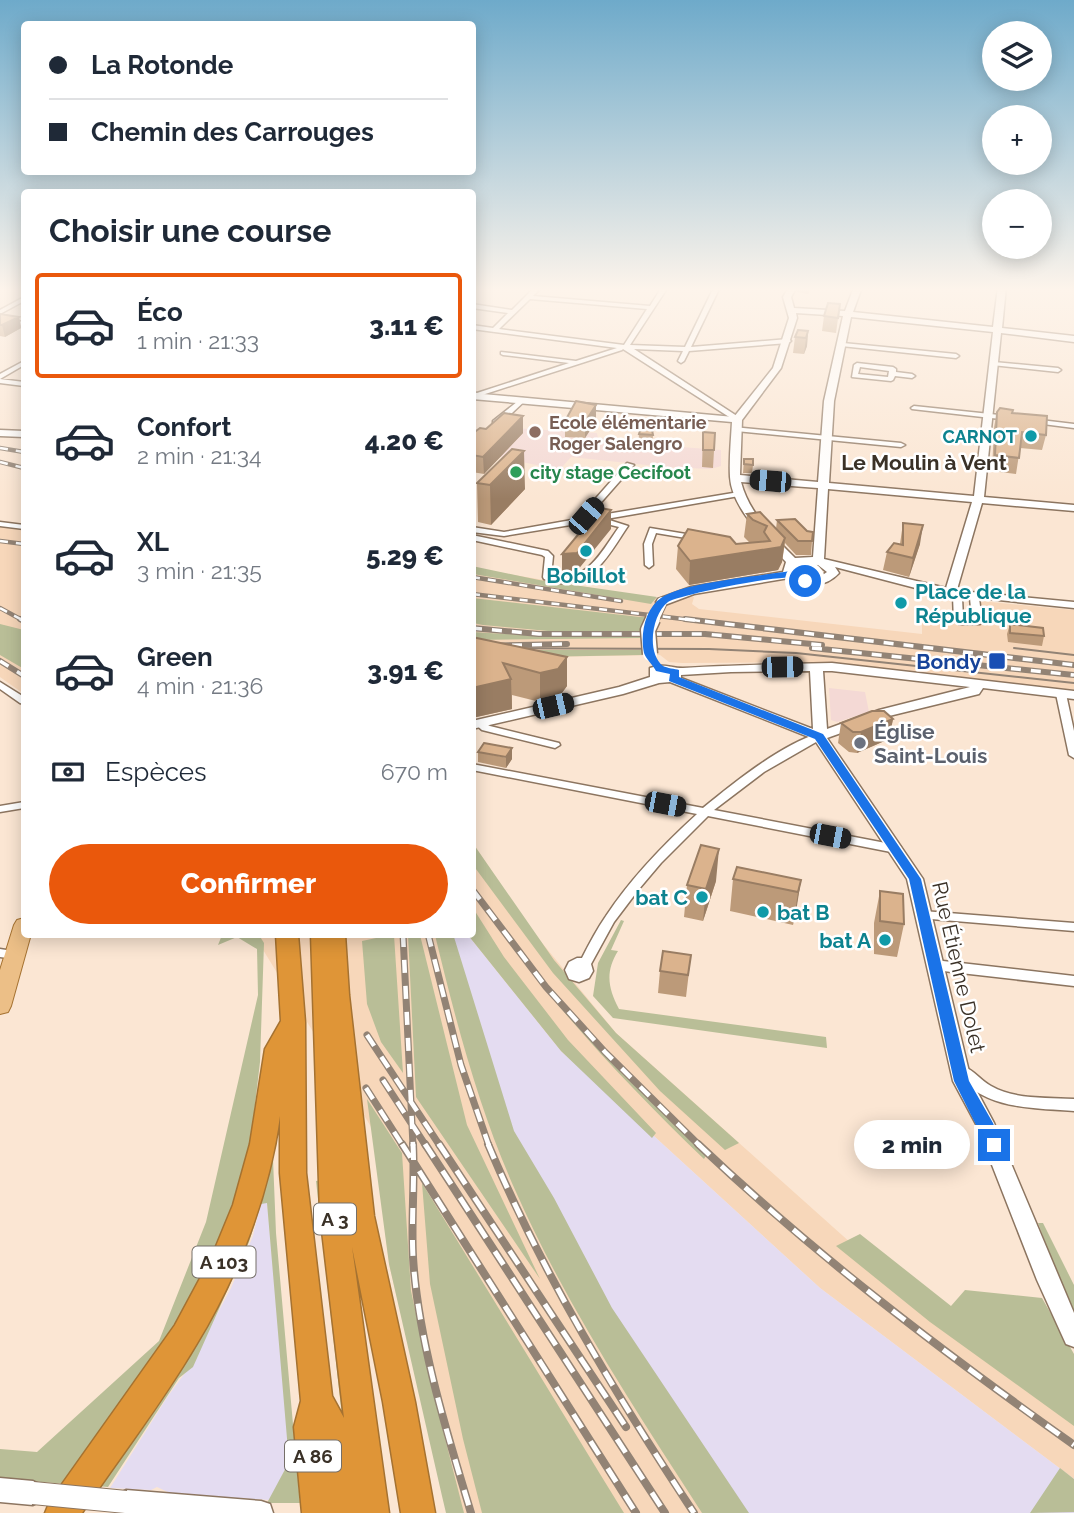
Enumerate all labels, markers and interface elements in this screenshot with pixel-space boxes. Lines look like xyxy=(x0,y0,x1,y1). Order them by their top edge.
map controls xyxy=(982,21,1052,259)
button: layers xyxy=(982,21,1052,91)
text: La Rotonde xyxy=(91,50,233,80)
button: + xyxy=(982,105,1052,175)
text: Chemin des Carrouges xyxy=(91,117,374,147)
button: − xyxy=(982,189,1052,259)
text: Choisir une course xyxy=(49,212,332,249)
icon: car xyxy=(53,294,116,357)
text: Éco xyxy=(137,297,183,327)
text: 3.11 € xyxy=(369,311,444,341)
text: 1 min · 21:33 xyxy=(137,327,259,354)
icon: car xyxy=(53,409,116,472)
text: Confort xyxy=(137,412,231,442)
place label: Ecole élémentarie Roger Salengro xyxy=(549,412,707,454)
marker: Ecole élémentarie Roger Salengro xyxy=(527,424,543,440)
text: 4.20 € xyxy=(365,426,444,456)
place label: CARNOT xyxy=(943,426,1017,447)
marker: CARNOT xyxy=(1023,428,1039,444)
text: 2 min · 21:34 xyxy=(137,442,261,469)
district label: Le Moulin à Vent xyxy=(841,450,1007,475)
place label: city stage Cecifoot xyxy=(530,462,691,483)
marker: city stage Cecifoot xyxy=(508,464,524,480)
car xyxy=(749,469,792,493)
car xyxy=(565,493,608,539)
icon: car xyxy=(53,524,116,587)
text: XL xyxy=(137,527,169,557)
text: 5.29 € xyxy=(366,541,444,571)
marker: Bobillot xyxy=(578,543,594,559)
text: 3 min · 21:35 xyxy=(137,557,262,584)
place label: Bobillot xyxy=(546,563,626,588)
route start xyxy=(789,565,821,597)
place label: Place de la République xyxy=(915,579,1032,628)
marker: Place de la République xyxy=(893,595,909,611)
icon: car xyxy=(53,639,116,702)
text: Green xyxy=(137,642,213,672)
place label: Bondy xyxy=(916,649,981,674)
marker: Bondy xyxy=(987,651,1007,671)
text: 3.91 € xyxy=(367,656,444,686)
car xyxy=(761,656,804,678)
text: 4 min · 21:36 xyxy=(137,672,263,699)
car xyxy=(531,691,576,721)
place label: Église Saint-Louis xyxy=(874,719,987,768)
marker: Église Saint-Louis xyxy=(852,735,868,751)
icon: cash xyxy=(49,753,87,791)
text: Espèces xyxy=(105,757,207,787)
text: 670 m xyxy=(381,758,448,785)
car xyxy=(643,790,688,818)
car xyxy=(808,822,853,850)
button: Confirmer xyxy=(49,844,448,924)
street label: Rue Étienne Dolet xyxy=(927,879,991,1055)
place label: bat C xyxy=(635,885,688,910)
marker: bat C xyxy=(694,889,710,905)
place label: bat B xyxy=(777,900,830,925)
marker: bat B xyxy=(755,904,771,920)
place label: bat A xyxy=(819,928,872,953)
marker: bat A xyxy=(877,932,893,948)
callout: 2 min xyxy=(854,1120,970,1170)
route end xyxy=(978,1129,1010,1161)
text: 2 min xyxy=(882,1131,942,1158)
road number: A 3 xyxy=(314,1204,356,1234)
road number: A 103 xyxy=(192,1246,256,1278)
road number: A 86 xyxy=(285,1440,341,1472)

